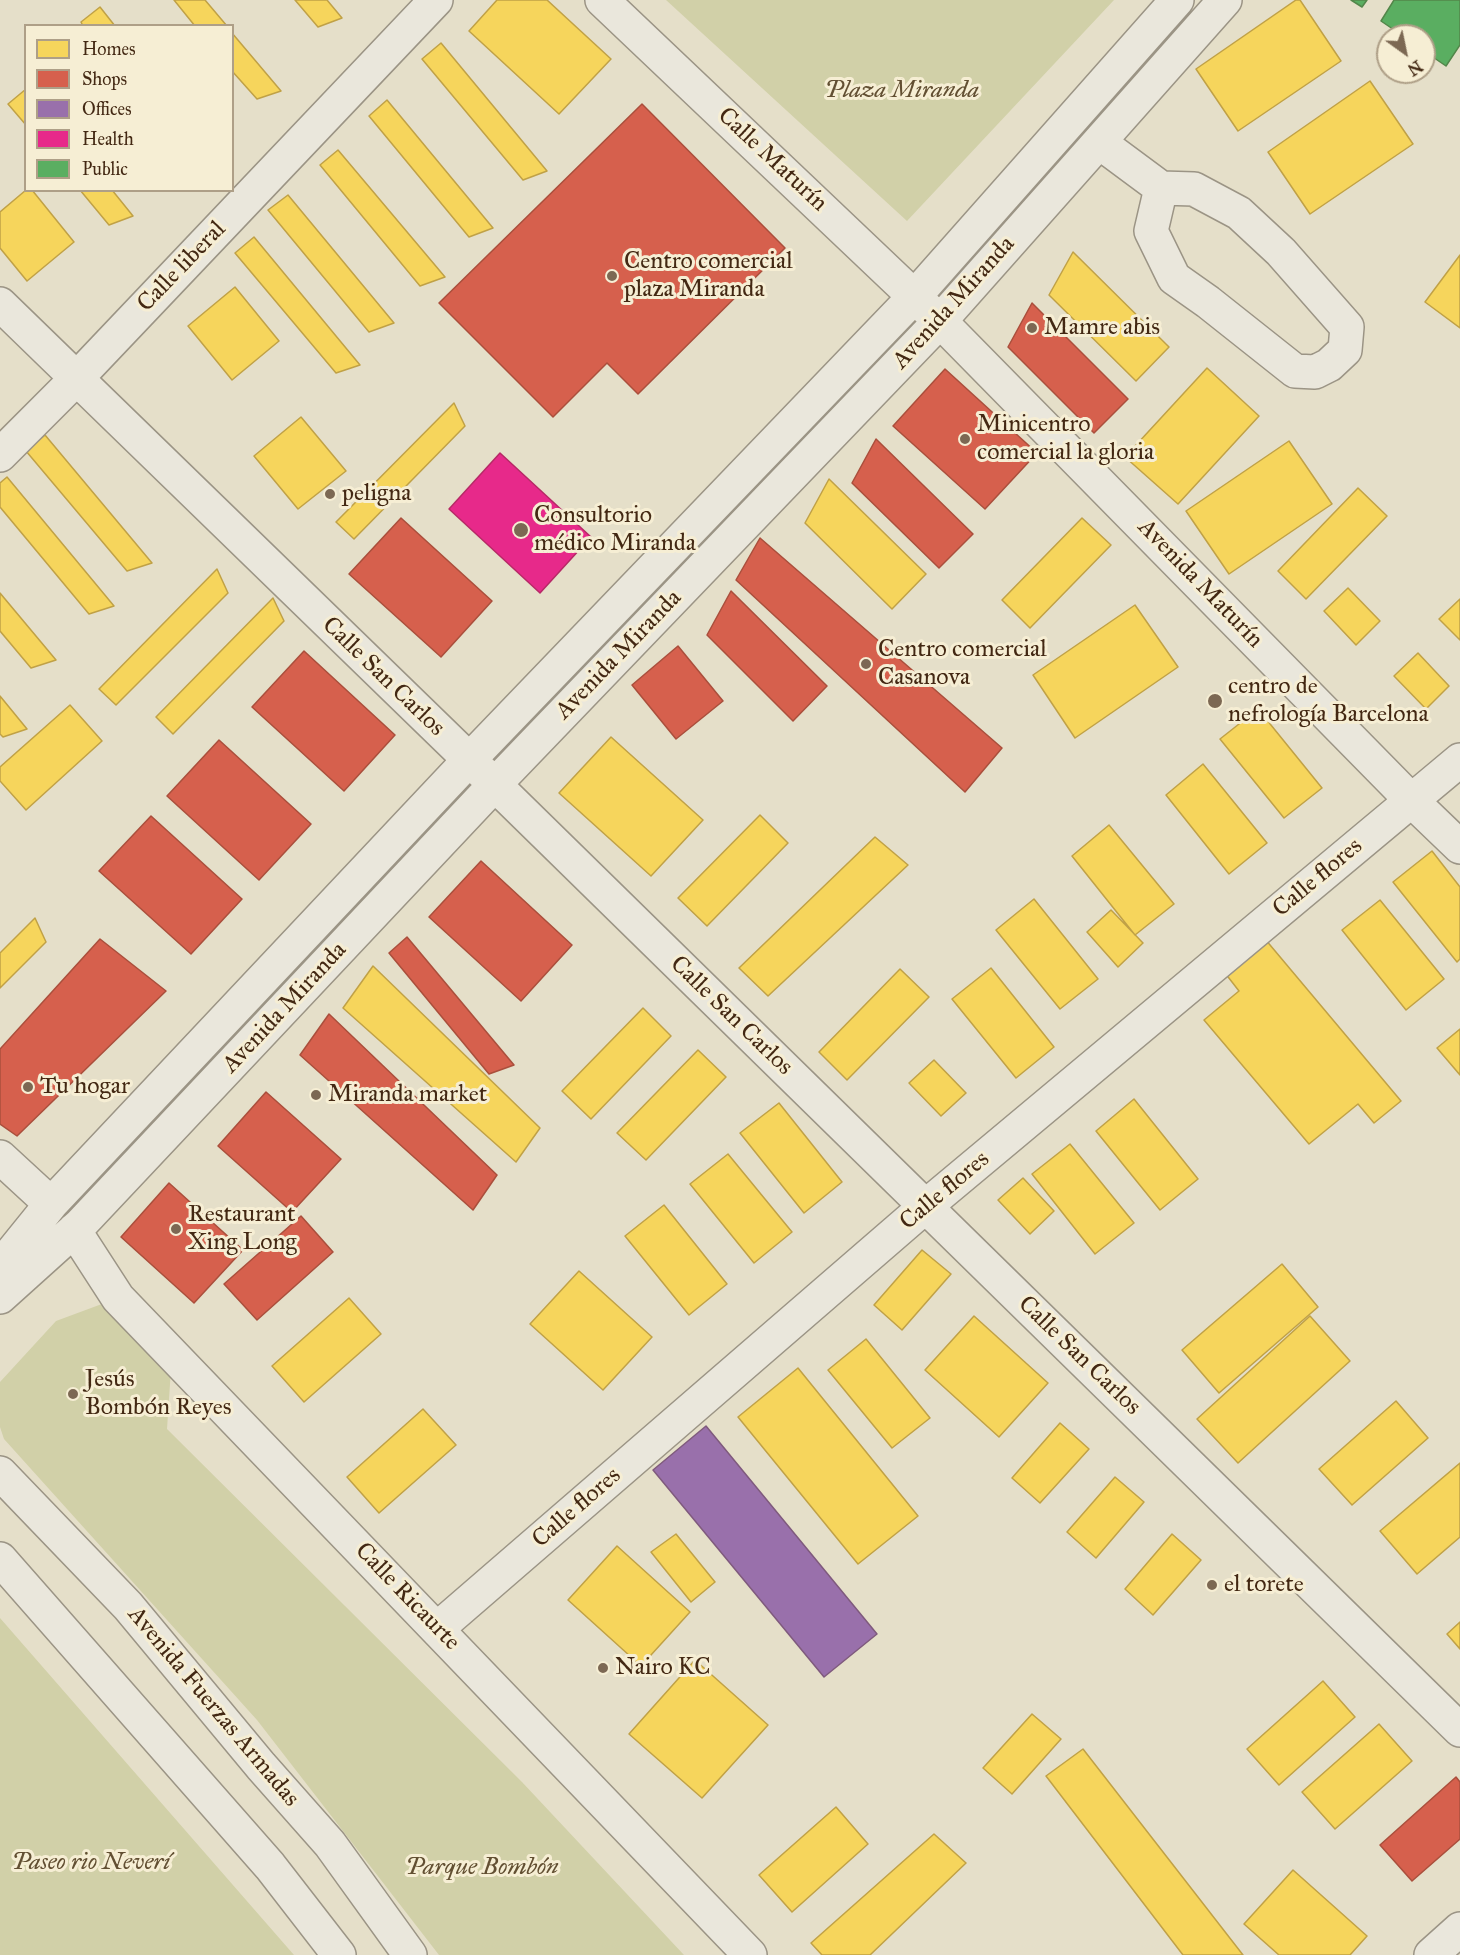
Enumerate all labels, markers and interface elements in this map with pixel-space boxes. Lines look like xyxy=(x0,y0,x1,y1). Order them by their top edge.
legend xyxy=(24,24,234,192)
north arrow xyxy=(1376,24,1436,84)
text: Homes xyxy=(82,38,136,60)
text: N xyxy=(1404,56,1426,79)
text: Shops xyxy=(82,68,127,90)
park label: Plaza Miranda xyxy=(825,77,979,105)
text: Offices xyxy=(82,98,132,120)
street label: Calle Maturín xyxy=(711,102,833,218)
text: Health xyxy=(82,128,134,150)
text: Public xyxy=(82,158,128,180)
street label: Calle liberal xyxy=(132,216,232,318)
street label: Avenida Miranda xyxy=(887,231,1021,375)
place label: Centro comercial plaza Miranda xyxy=(624,248,793,304)
marker: Centro comercial plaza Miranda xyxy=(605,269,619,283)
place label: Mamre abis xyxy=(1044,314,1160,342)
marker: Mamre abis xyxy=(1025,321,1039,335)
place label: Minicentro comercial la gloria xyxy=(977,411,1154,467)
marker: Minicentro comercial la gloria xyxy=(958,432,972,446)
place label: peligna xyxy=(342,480,411,508)
marker: peligna xyxy=(323,487,337,501)
place label: Consultorio médico Miranda xyxy=(534,502,696,558)
street label: Avenida Maturín xyxy=(1131,514,1269,654)
marker: Consultorio médico Miranda xyxy=(512,521,530,539)
street label: Avenida Miranda xyxy=(550,584,688,726)
street label: Calle San Carlos xyxy=(316,611,450,743)
place label: Centro comercial Casanova xyxy=(878,636,1047,692)
marker: Centro comercial Casanova xyxy=(859,657,873,671)
place label: centro de nefrología Barcelona xyxy=(1228,673,1429,729)
marker: centro de nefrología Barcelona xyxy=(1206,692,1224,710)
street label: Calle flores xyxy=(1267,832,1369,924)
street label: Avenida Miranda xyxy=(217,936,353,1080)
street label: Calle San Carlos xyxy=(664,950,798,1082)
place label: Tu hogar xyxy=(40,1073,130,1101)
marker: Tu hogar xyxy=(21,1080,35,1094)
place label: Miranda market xyxy=(328,1081,487,1109)
marker: Miranda market xyxy=(309,1088,323,1102)
street label: Calle flores xyxy=(894,1145,996,1237)
place label: Restaurant Xing Long xyxy=(188,1201,297,1257)
marker: Restaurant Xing Long xyxy=(169,1222,183,1236)
street label: Calle San Carlos xyxy=(1012,1290,1146,1422)
place label: Jesús Bombón Reyes xyxy=(85,1366,232,1422)
marker: Jesús Bombón Reyes xyxy=(66,1387,80,1401)
street label: Calle flores xyxy=(527,1462,627,1554)
street label: Calle Ricaurte xyxy=(349,1537,465,1657)
place label: el torete xyxy=(1224,1571,1304,1599)
marker: el torete xyxy=(1205,1578,1219,1592)
street label: Avenida Fuerzas Armadas xyxy=(121,1601,305,1813)
place label: Nairo KC xyxy=(615,1654,711,1682)
marker: Nairo KC xyxy=(596,1661,610,1675)
park label: Paseo rio Neverí xyxy=(12,1849,170,1877)
park label: Parque Bombón xyxy=(405,1854,559,1882)

